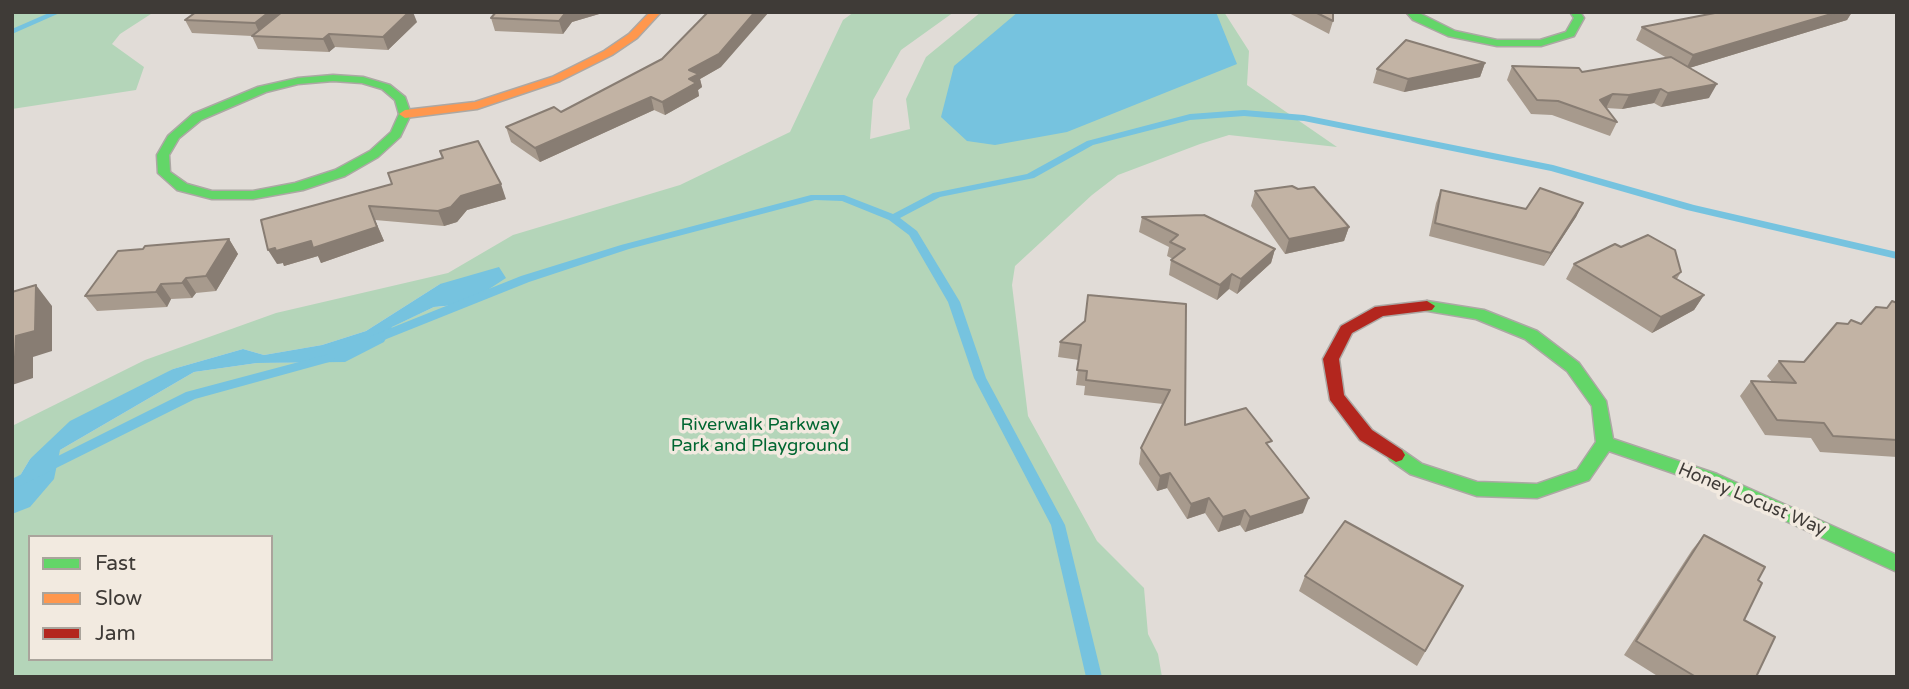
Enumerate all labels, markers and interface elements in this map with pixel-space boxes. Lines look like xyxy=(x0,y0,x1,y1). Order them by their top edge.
park label: Riverwalk Parkway Park and Playground xyxy=(671,414,849,457)
street label: Honey Locust Way xyxy=(1675,459,1829,541)
legend xyxy=(28,535,273,661)
text: Fast xyxy=(95,551,136,576)
text: Slow xyxy=(95,586,142,611)
text: Jam xyxy=(95,621,136,646)

